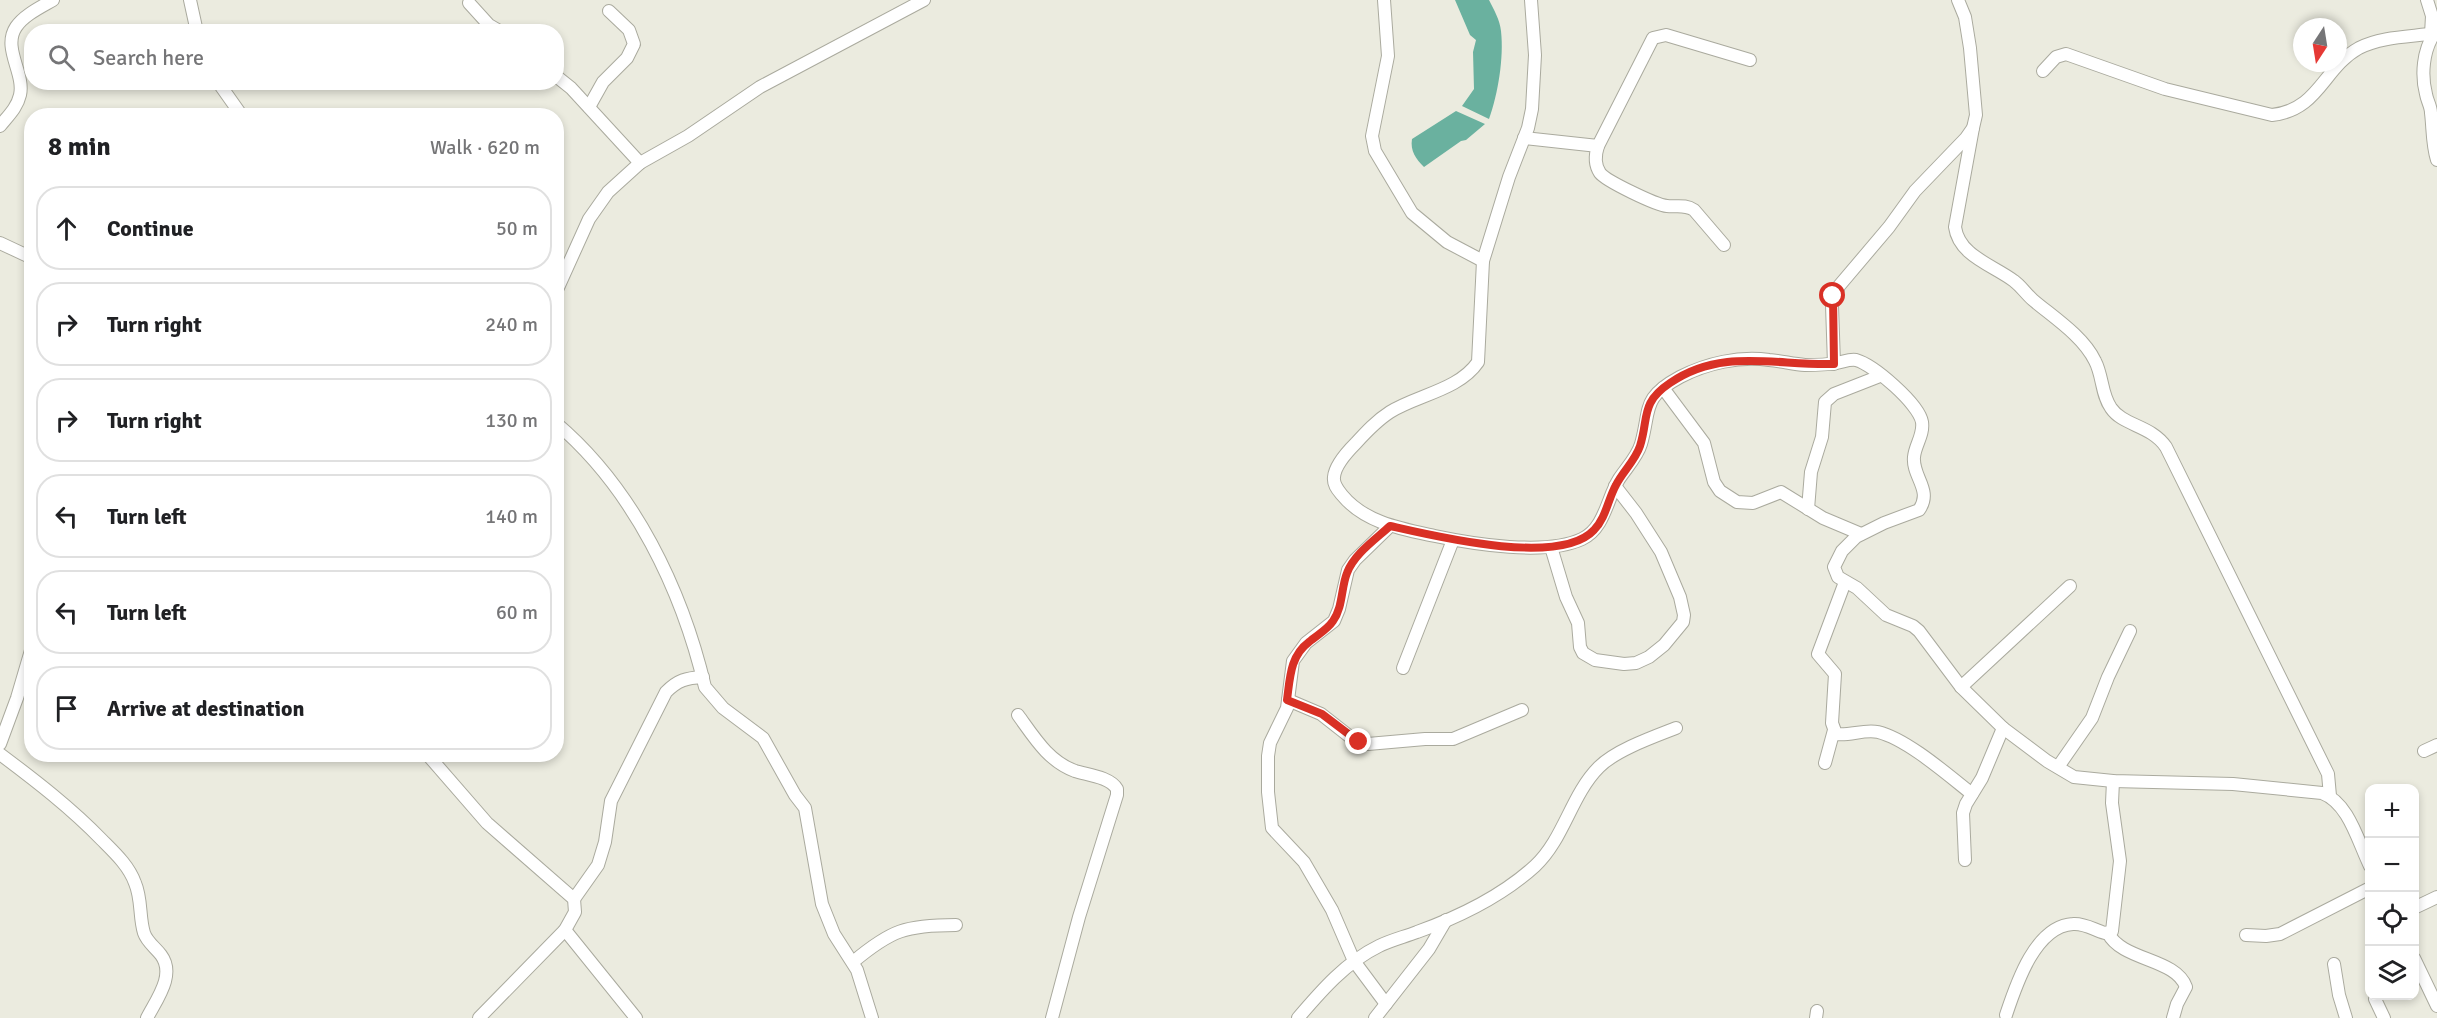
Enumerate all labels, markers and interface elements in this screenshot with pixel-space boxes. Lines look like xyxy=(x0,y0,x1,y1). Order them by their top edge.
north arrow xyxy=(2293,18,2347,72)
search box xyxy=(24,24,564,90)
icon: search xyxy=(45,41,78,74)
text: Search here xyxy=(93,44,204,71)
text: 8 min xyxy=(48,131,111,163)
text: Walk · 620 m xyxy=(430,135,540,160)
icon: ahead xyxy=(50,212,83,245)
text: Continue xyxy=(107,215,194,242)
text: 50 m xyxy=(496,216,538,241)
route start xyxy=(1819,282,1845,308)
icon: right xyxy=(50,308,83,341)
text: Turn right xyxy=(107,311,202,338)
text: 240 m xyxy=(485,312,538,337)
icon: right xyxy=(50,404,83,437)
text: Turn right xyxy=(107,407,202,434)
text: 130 m xyxy=(485,408,538,433)
icon: left xyxy=(50,500,83,533)
text: Turn left xyxy=(107,503,187,530)
text: 140 m xyxy=(485,504,538,529)
icon: left xyxy=(50,596,83,629)
text: Turn left xyxy=(107,599,187,626)
text: 60 m xyxy=(496,600,538,625)
icon: arrive xyxy=(50,692,83,725)
text: Arrive at destination xyxy=(107,695,304,722)
route end xyxy=(1345,728,1371,754)
map controls xyxy=(2365,784,2419,1000)
button: + xyxy=(2365,784,2419,838)
button: − xyxy=(2365,838,2419,892)
button: locate xyxy=(2365,892,2419,946)
button: layers xyxy=(2365,946,2419,1000)

